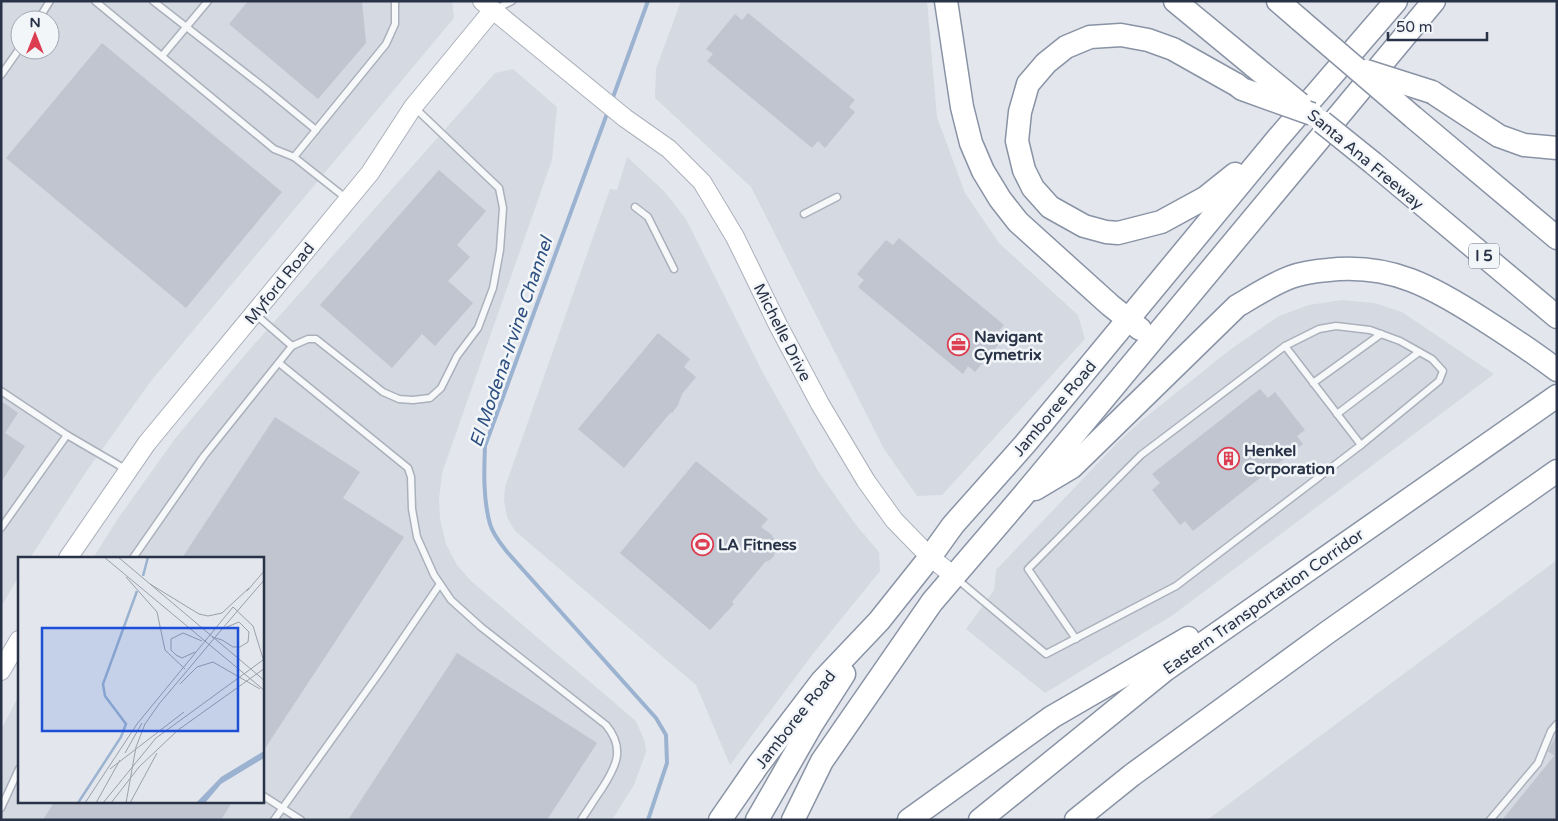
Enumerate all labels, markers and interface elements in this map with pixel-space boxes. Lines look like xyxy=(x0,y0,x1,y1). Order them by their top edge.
north arrow xyxy=(10,10,60,60)
scale bar xyxy=(1388,10,1487,42)
text: N xyxy=(29,14,41,31)
text: 50 m xyxy=(1396,18,1433,36)
street label: Santa Ana Freeway xyxy=(1303,105,1428,214)
water label: El Modena-Irvine Channel xyxy=(465,232,558,450)
street label: Myford Road xyxy=(241,239,319,329)
road number: I 5 xyxy=(1469,244,1499,268)
street label: Michelle Drive xyxy=(749,280,815,385)
place label: Navigant Cymetrix xyxy=(974,327,1044,365)
office icon: Navigant Cymetrix xyxy=(946,333,970,357)
street label: Jamboree Road xyxy=(1009,357,1101,461)
place label: Henkel Corporation xyxy=(1244,441,1335,479)
building icon: Henkel Corporation xyxy=(1216,447,1240,471)
street label: Eastern Transportation Corridor xyxy=(1159,524,1369,679)
sports icon: LA Fitness xyxy=(690,532,714,556)
place label: LA Fitness xyxy=(718,535,797,555)
inset map xyxy=(18,557,264,804)
street label: Jamboree Road xyxy=(751,666,840,773)

